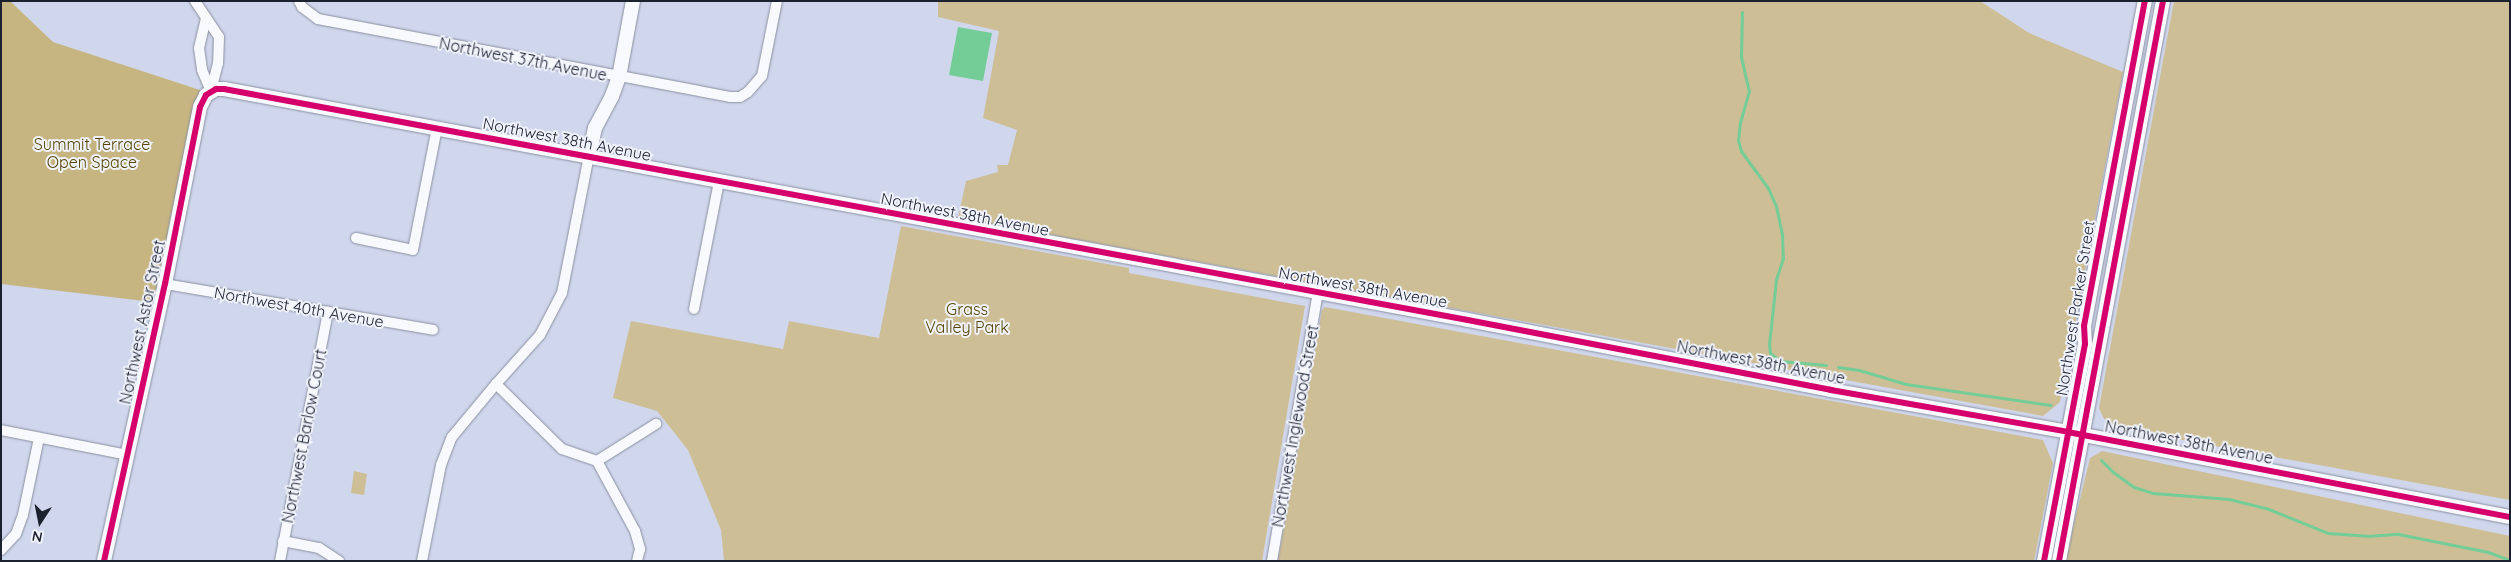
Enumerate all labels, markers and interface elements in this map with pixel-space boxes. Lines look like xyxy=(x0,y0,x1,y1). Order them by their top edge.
street label: Northwest 37th Avenue xyxy=(437,33,609,85)
street label: Northwest 38th Avenue xyxy=(481,113,653,165)
park label: Summit Terrace Open Space xyxy=(34,134,150,172)
street label: Northwest 38th Avenue xyxy=(879,188,1051,240)
street label: Northwest Parker Street xyxy=(2052,219,2098,397)
street label: Northwest Astor Street xyxy=(115,238,169,406)
street label: Northwest 38th Avenue xyxy=(1277,263,1449,311)
street label: Northwest 40th Avenue xyxy=(213,283,385,331)
park label: Grass Valley Park xyxy=(925,299,1009,337)
street label: Northwest Inglewood Street xyxy=(1268,323,1322,529)
street label: Northwest 38th Avenue xyxy=(1675,336,1847,388)
street label: Northwest Barlow Court xyxy=(278,347,330,525)
street label: Northwest 38th Avenue xyxy=(2103,416,2275,468)
north arrow xyxy=(15,497,65,547)
text: N xyxy=(30,527,44,547)

